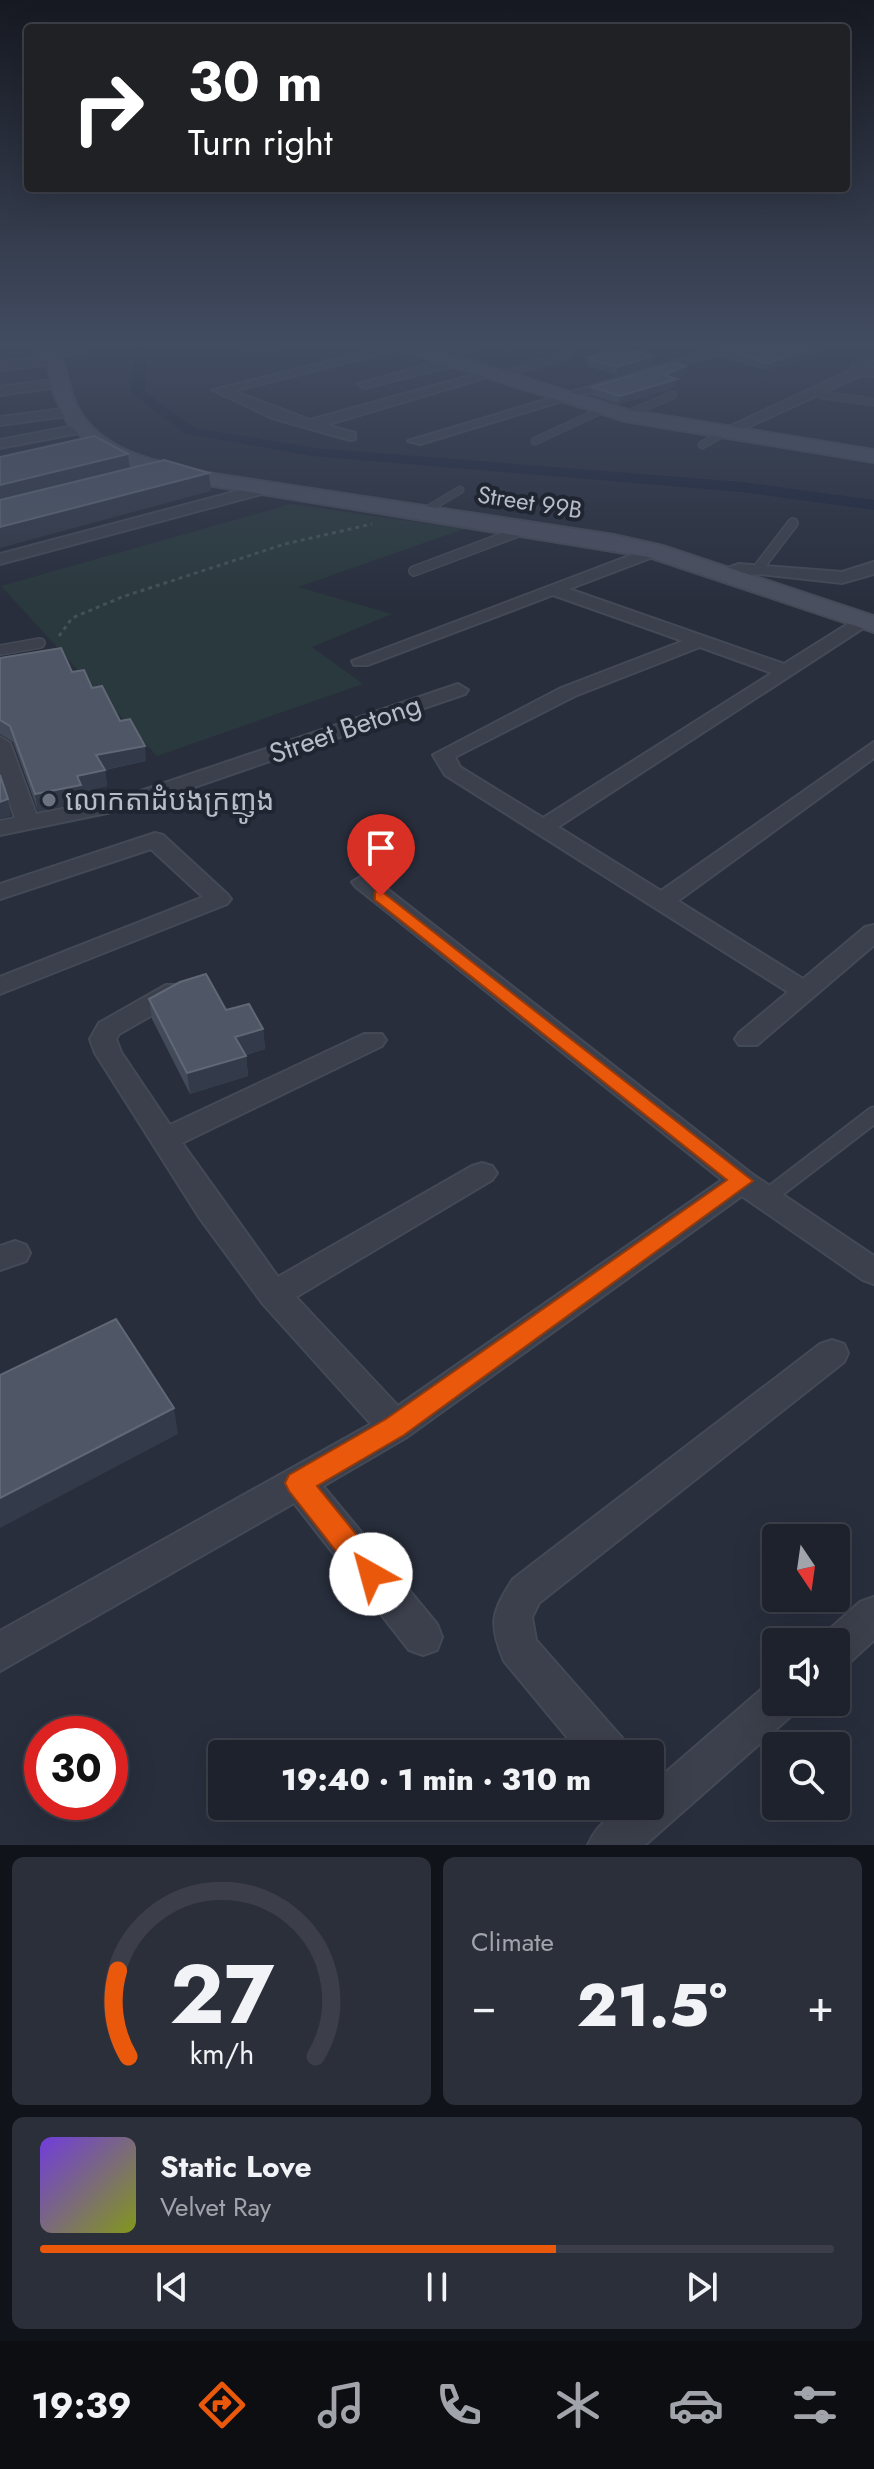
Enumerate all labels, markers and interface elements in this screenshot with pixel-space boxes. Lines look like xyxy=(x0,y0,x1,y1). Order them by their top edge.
text: 30 m xyxy=(188,41,323,122)
icon: right xyxy=(56,56,160,160)
text: Turn right xyxy=(188,116,333,168)
street label: Street 99B xyxy=(475,476,585,528)
street label: Street Betong xyxy=(264,684,426,774)
place label: លោកតាដំបងក្រញូង xyxy=(65,780,274,824)
marker: លោកតាដំបងក្រញូង xyxy=(40,791,58,809)
pin xyxy=(347,814,415,896)
icon: arrive xyxy=(359,826,403,870)
north arrow xyxy=(762,1524,850,1612)
map controls xyxy=(762,1524,850,1820)
position arrow xyxy=(329,1532,413,1616)
button: sound xyxy=(762,1628,850,1716)
speed limit sign: 30 xyxy=(24,1716,128,1820)
button: search xyxy=(762,1732,850,1820)
text: 19:40 · 1 min · 310 m xyxy=(281,1758,591,1801)
text: Climate xyxy=(471,1923,554,1961)
text: 27 xyxy=(169,1934,274,2054)
text: 21.5° xyxy=(577,1962,727,2049)
text: − xyxy=(471,1974,497,2038)
text: + xyxy=(807,1974,834,2038)
text: km/h xyxy=(189,2033,254,2075)
text: Static Love xyxy=(160,2145,312,2188)
text: Velvet Ray xyxy=(160,2188,271,2226)
icon: previous xyxy=(150,2265,194,2309)
icon: pause xyxy=(415,2265,459,2309)
icon: next xyxy=(680,2265,724,2309)
icon: directions xyxy=(194,2377,250,2433)
icon: music xyxy=(313,2377,369,2433)
icon: phone xyxy=(431,2377,487,2433)
icon: climate xyxy=(550,2377,606,2433)
icon: car xyxy=(668,2377,724,2433)
icon: filters xyxy=(787,2377,843,2433)
text: 19:39 xyxy=(31,2379,132,2431)

